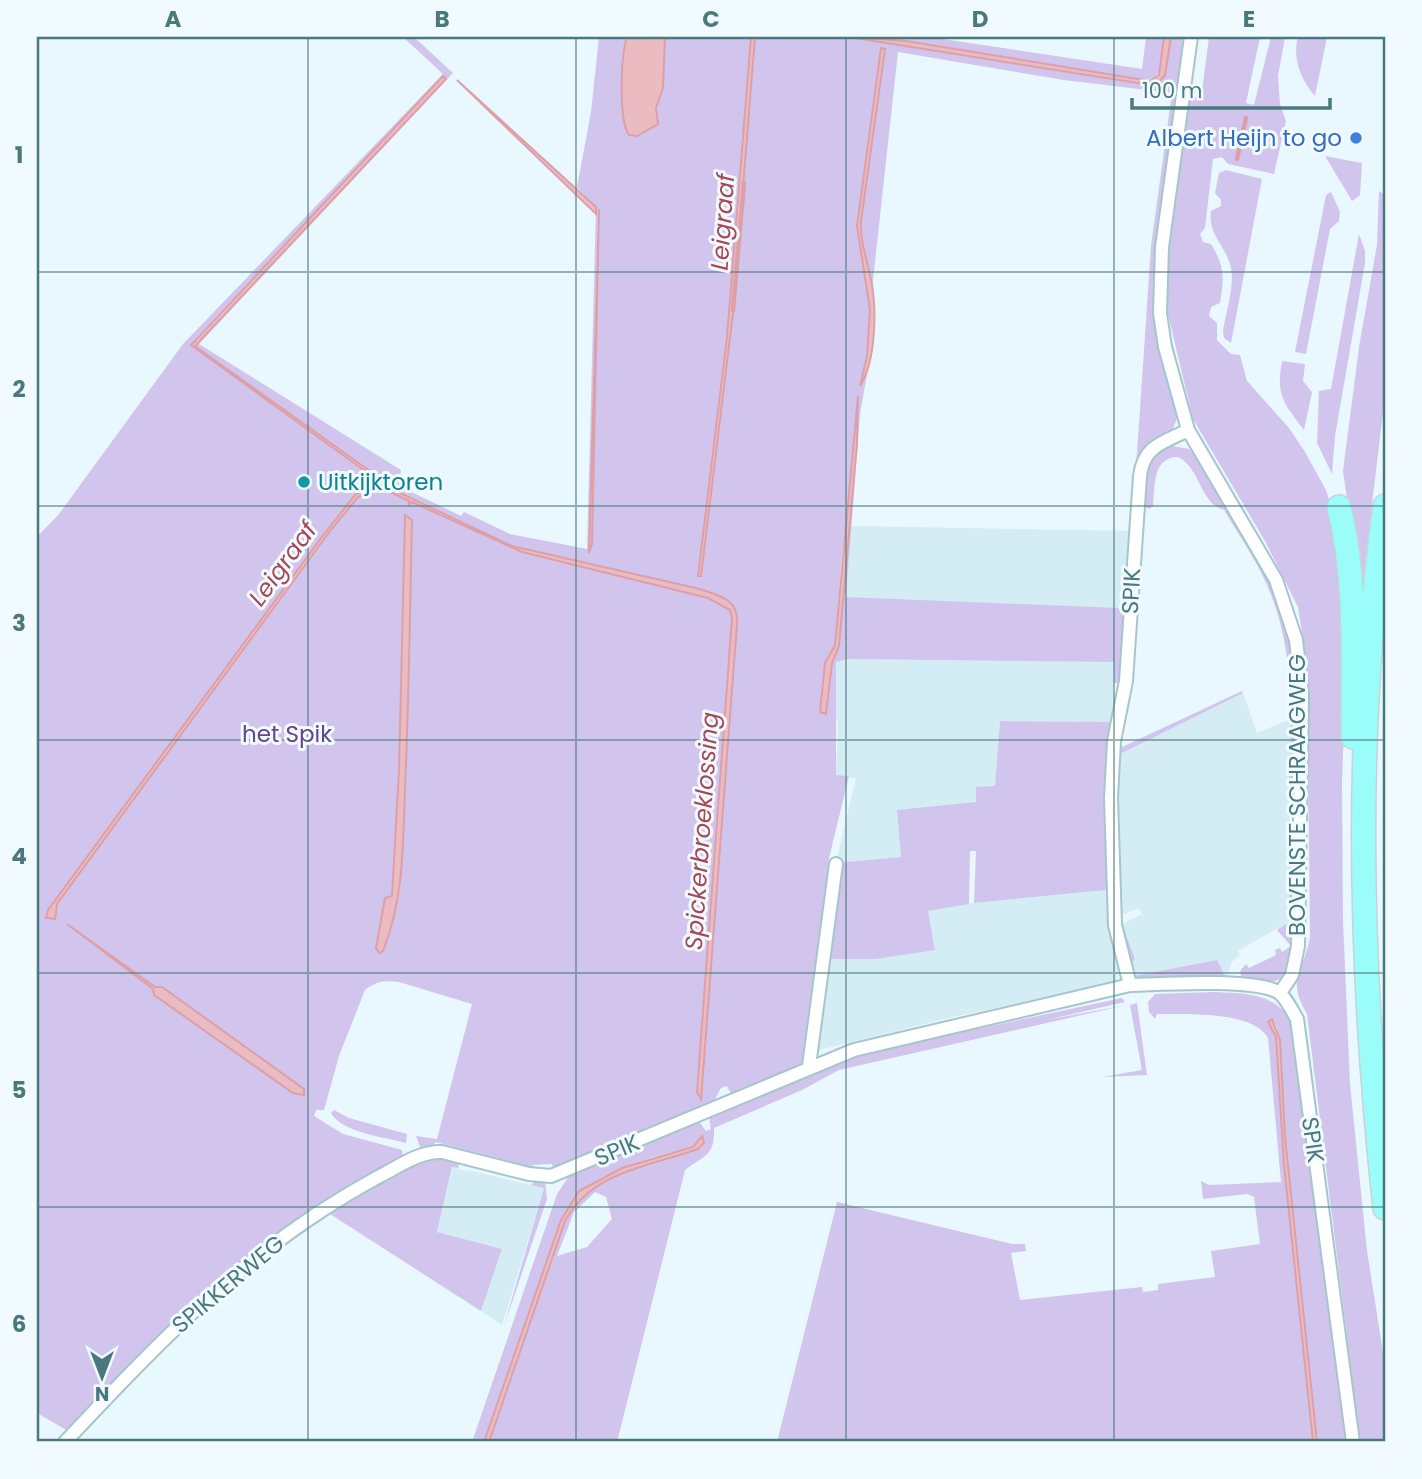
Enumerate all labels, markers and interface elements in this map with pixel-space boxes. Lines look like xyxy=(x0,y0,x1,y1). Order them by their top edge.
text: A xyxy=(165,3,182,35)
text: B xyxy=(434,3,450,35)
text: C xyxy=(702,3,720,35)
text: D xyxy=(972,3,988,35)
text: E xyxy=(1243,3,1255,35)
scale bar xyxy=(1132,66,1329,110)
text: 100 m xyxy=(1142,76,1202,105)
place label: Albert Heijn to go xyxy=(1146,122,1342,154)
marker: Albert Heijn to go xyxy=(1348,130,1364,146)
text: 1 xyxy=(15,139,23,171)
water label: Leigraaf xyxy=(703,170,742,271)
text: 2 xyxy=(12,373,26,405)
place label: Uitkijktoren xyxy=(318,466,443,498)
marker: Uitkijktoren xyxy=(296,474,312,490)
water label: Leigraaf xyxy=(241,513,326,613)
street label: SPIK xyxy=(1114,567,1148,615)
text: 3 xyxy=(12,607,26,639)
street label: BOVENSTE SCHRAAGWEG xyxy=(1281,654,1313,936)
water label: Spickerbroeklossing xyxy=(677,711,726,951)
park label: het Spik xyxy=(242,718,332,750)
text: 4 xyxy=(11,840,27,872)
text: 5 xyxy=(12,1074,26,1106)
street label: SPIK xyxy=(1294,1115,1332,1165)
street label: SPIK xyxy=(589,1126,645,1174)
street label: SPIKKERWEG xyxy=(165,1227,291,1341)
text: 6 xyxy=(12,1308,26,1340)
north arrow xyxy=(66,1342,136,1412)
text: N xyxy=(95,1380,109,1407)

